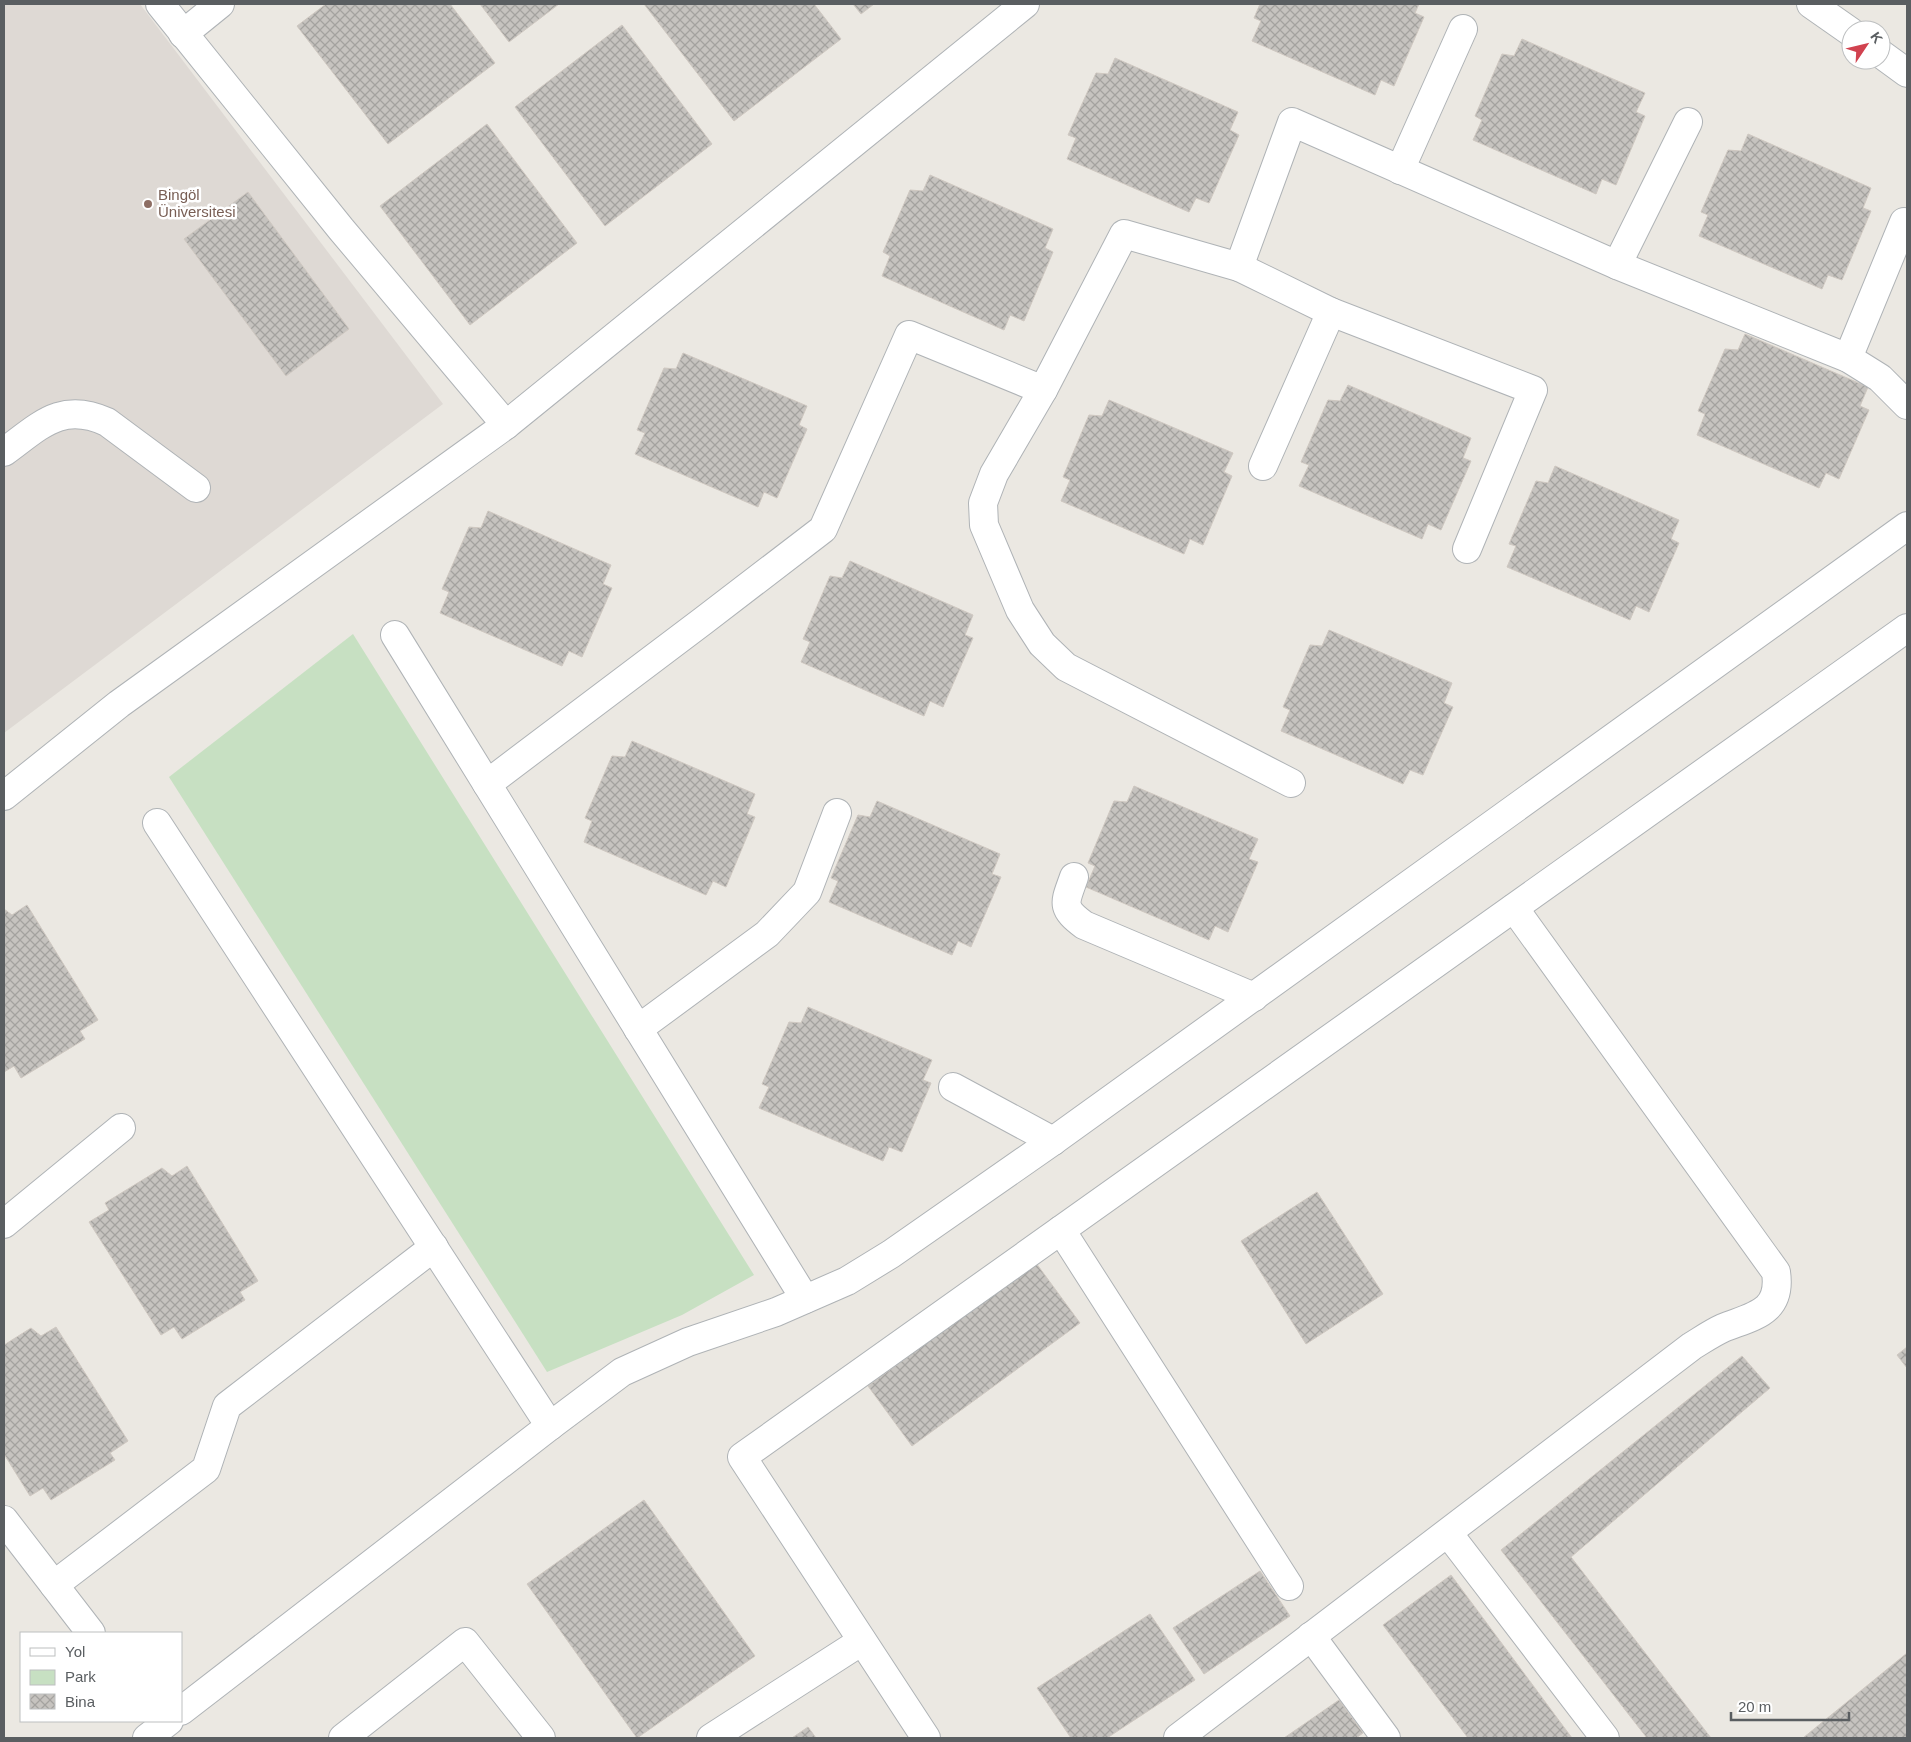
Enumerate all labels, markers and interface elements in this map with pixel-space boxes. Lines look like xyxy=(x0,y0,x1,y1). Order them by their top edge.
north arrow xyxy=(1841,20,1891,70)
text: K xyxy=(1867,29,1886,46)
place label: Bingöl Üniversitesi xyxy=(158,186,236,220)
marker: Bingöl Üniversitesi xyxy=(142,198,154,210)
legend xyxy=(20,1632,182,1722)
text: Yol xyxy=(65,1643,85,1660)
text: Park xyxy=(65,1668,96,1685)
scale bar xyxy=(1731,1690,1848,1722)
text: Bina xyxy=(65,1693,96,1710)
text: 20 m xyxy=(1738,1698,1771,1715)

